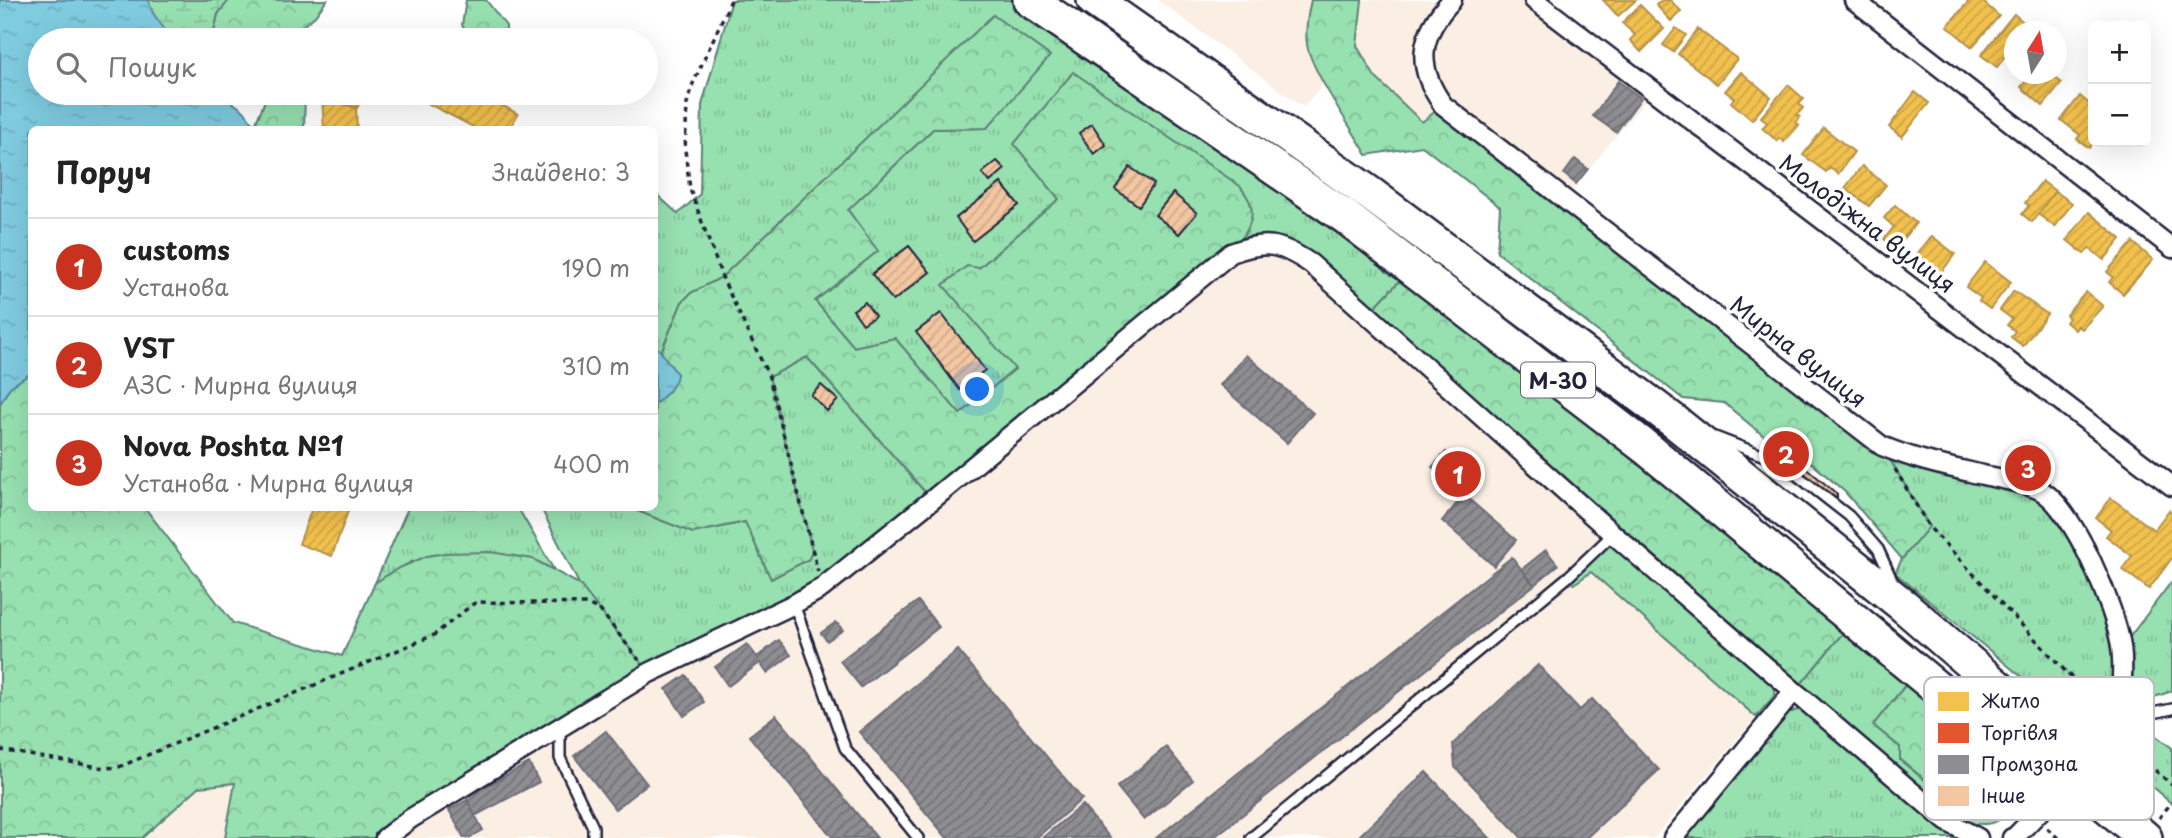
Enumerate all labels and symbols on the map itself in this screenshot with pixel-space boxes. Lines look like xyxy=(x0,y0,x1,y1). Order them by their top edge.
north arrow xyxy=(2004,21,2067,84)
street label: Молодіжна вулиця xyxy=(1773,145,1963,301)
street label: Мирна вулиця xyxy=(1723,287,1875,415)
road number: М-30 xyxy=(1521,362,1595,398)
your location xyxy=(960,372,994,406)
pin: 2 xyxy=(1763,428,1809,480)
pin: 3 xyxy=(2005,442,2051,494)
pin: 1 xyxy=(1435,448,1481,500)
legend xyxy=(1924,677,2154,820)
text: Житло xyxy=(1981,686,2040,714)
text: Торгівля xyxy=(1981,718,2058,746)
text: Промзона xyxy=(1981,749,2078,777)
text: Інше xyxy=(1981,781,2025,809)

